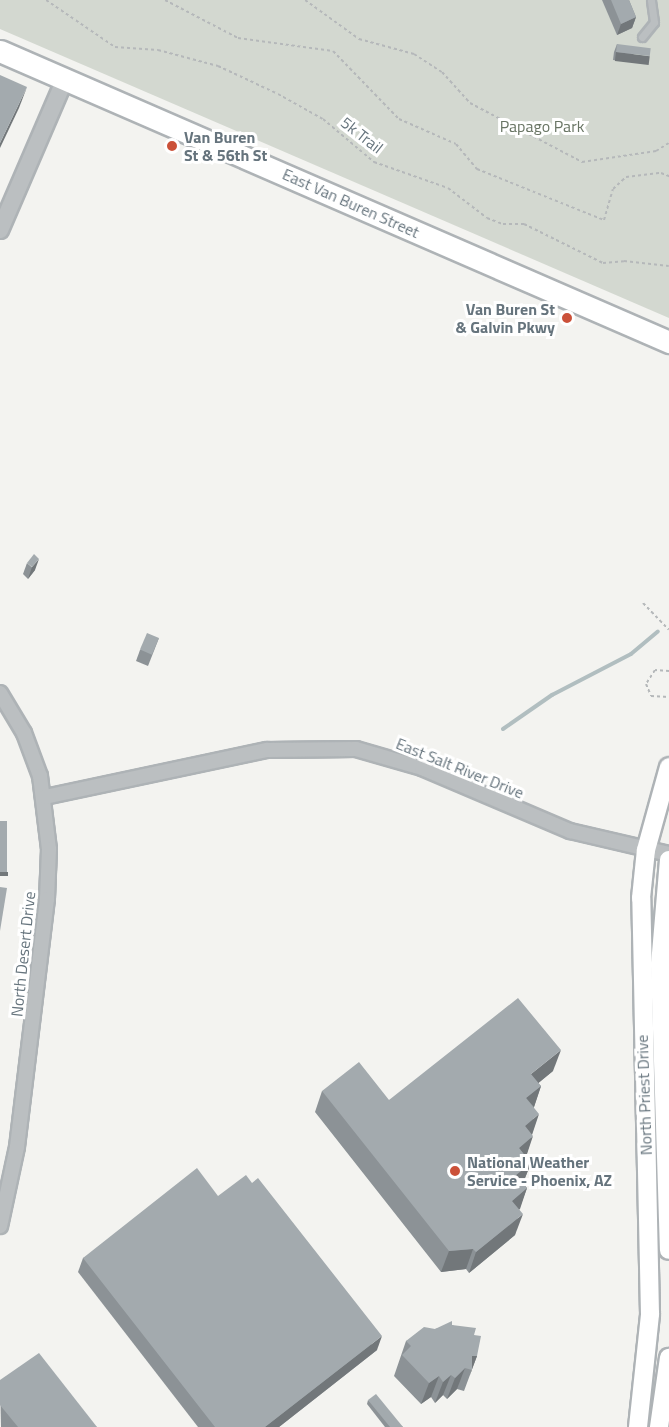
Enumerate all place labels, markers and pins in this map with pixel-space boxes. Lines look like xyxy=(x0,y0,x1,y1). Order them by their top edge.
place label: Van Buren St & 56th St xyxy=(184,127,267,165)
marker: Van Buren St & 56th St xyxy=(165,139,179,153)
place label: Van Buren St & Galvin Pkwy xyxy=(456,299,555,337)
marker: Van Buren St & Galvin Pkwy xyxy=(560,311,574,325)
place label: National Weather Service - Phoenix, AZ xyxy=(467,1152,612,1190)
marker: National Weather Service - Phoenix, AZ xyxy=(448,1164,462,1178)

